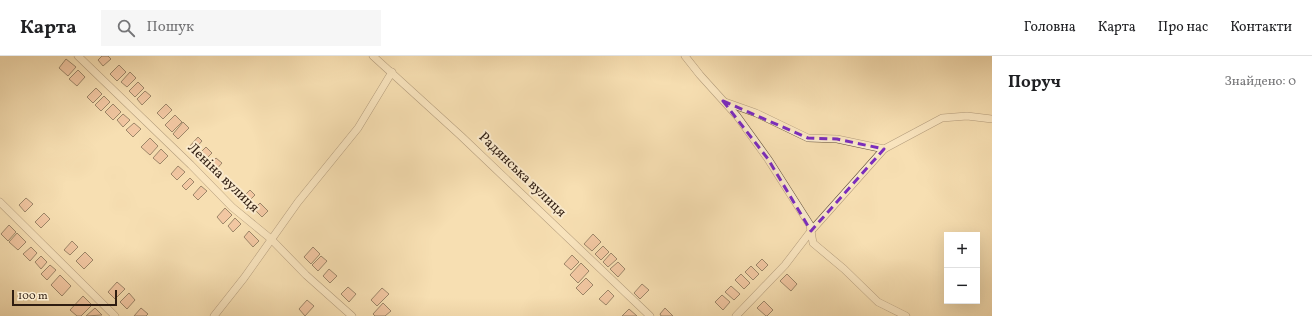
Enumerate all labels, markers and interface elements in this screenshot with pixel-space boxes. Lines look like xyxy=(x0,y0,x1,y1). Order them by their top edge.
search box xyxy=(101,10,381,46)
text: Карта xyxy=(20,15,77,41)
icon: search xyxy=(115,17,137,39)
text: Пошук xyxy=(147,17,194,38)
text: Головна xyxy=(1024,18,1076,37)
text: Карта xyxy=(1098,18,1136,37)
text: Про нас xyxy=(1158,18,1208,37)
text: Контакти xyxy=(1230,18,1292,37)
text: Поруч xyxy=(1008,71,1061,94)
text: Знайдено: 0 xyxy=(1224,73,1296,91)
street label: Радянська вулиця xyxy=(474,128,570,222)
street label: Леніна вулиця xyxy=(183,139,263,217)
map controls xyxy=(944,232,980,304)
button: + xyxy=(944,232,980,268)
button: − xyxy=(944,268,980,304)
scale bar xyxy=(12,288,117,307)
text: 100 m xyxy=(18,289,48,304)

